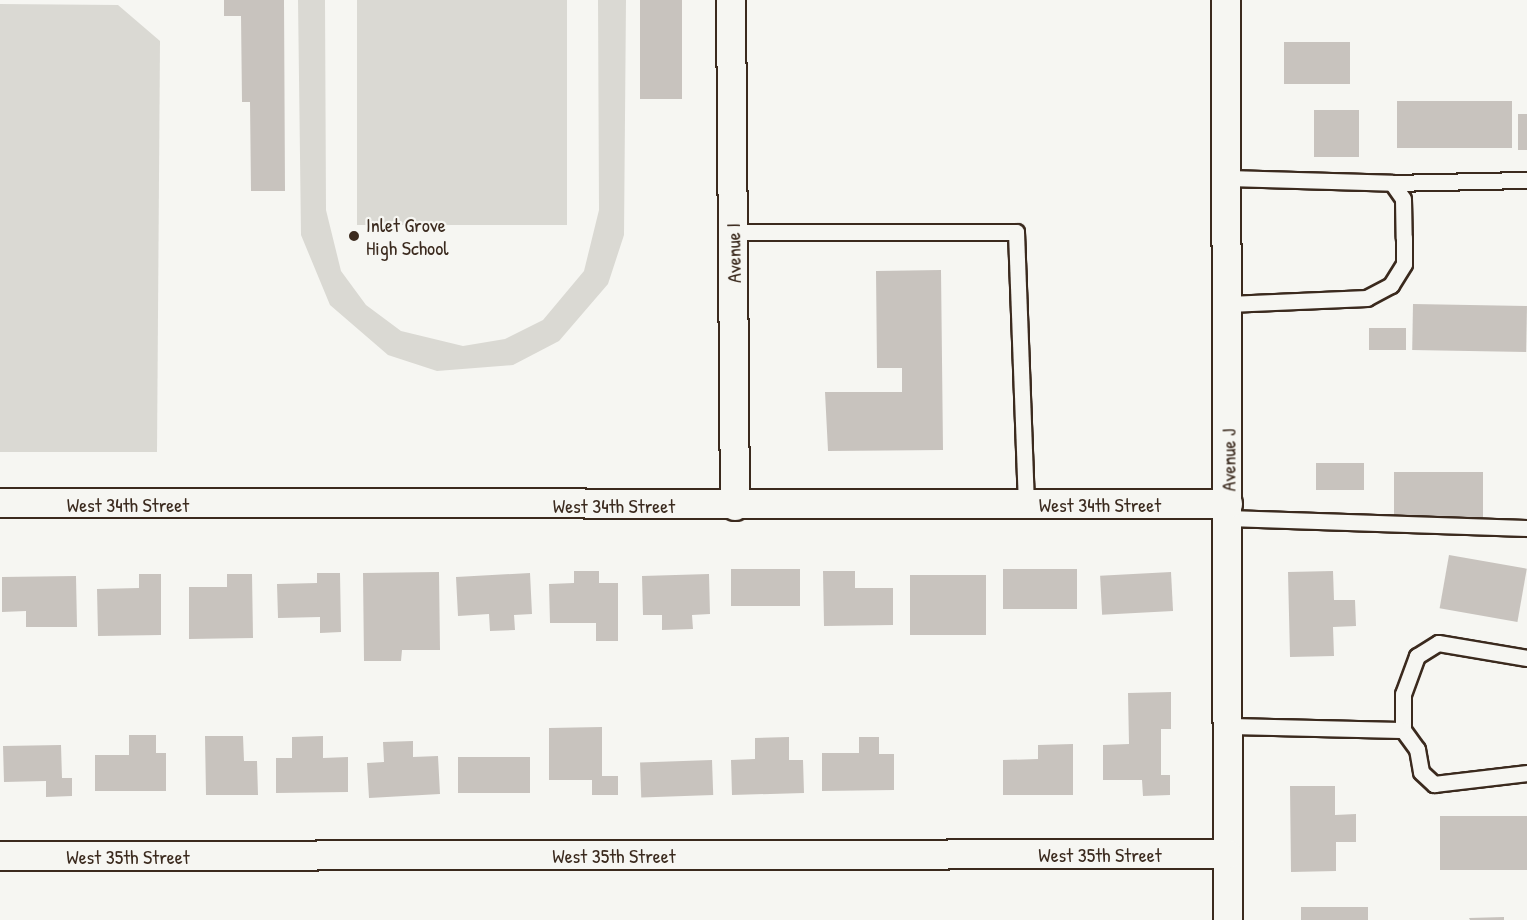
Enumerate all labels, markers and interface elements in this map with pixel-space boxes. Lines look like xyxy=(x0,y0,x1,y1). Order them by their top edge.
place label: Inlet Grove High School xyxy=(366,213,449,260)
street label: Avenue I xyxy=(720,223,746,283)
marker: Inlet Grove High School xyxy=(347,229,361,243)
street label: Avenue J xyxy=(1216,429,1240,491)
street label: West 34th Street xyxy=(67,492,189,516)
street label: West 34th Street xyxy=(1039,492,1161,516)
street label: West 34th Street xyxy=(553,493,675,517)
street label: West 35th Street xyxy=(1038,842,1162,866)
street label: West 35th Street xyxy=(552,843,676,867)
street label: West 35th Street xyxy=(66,844,190,868)

